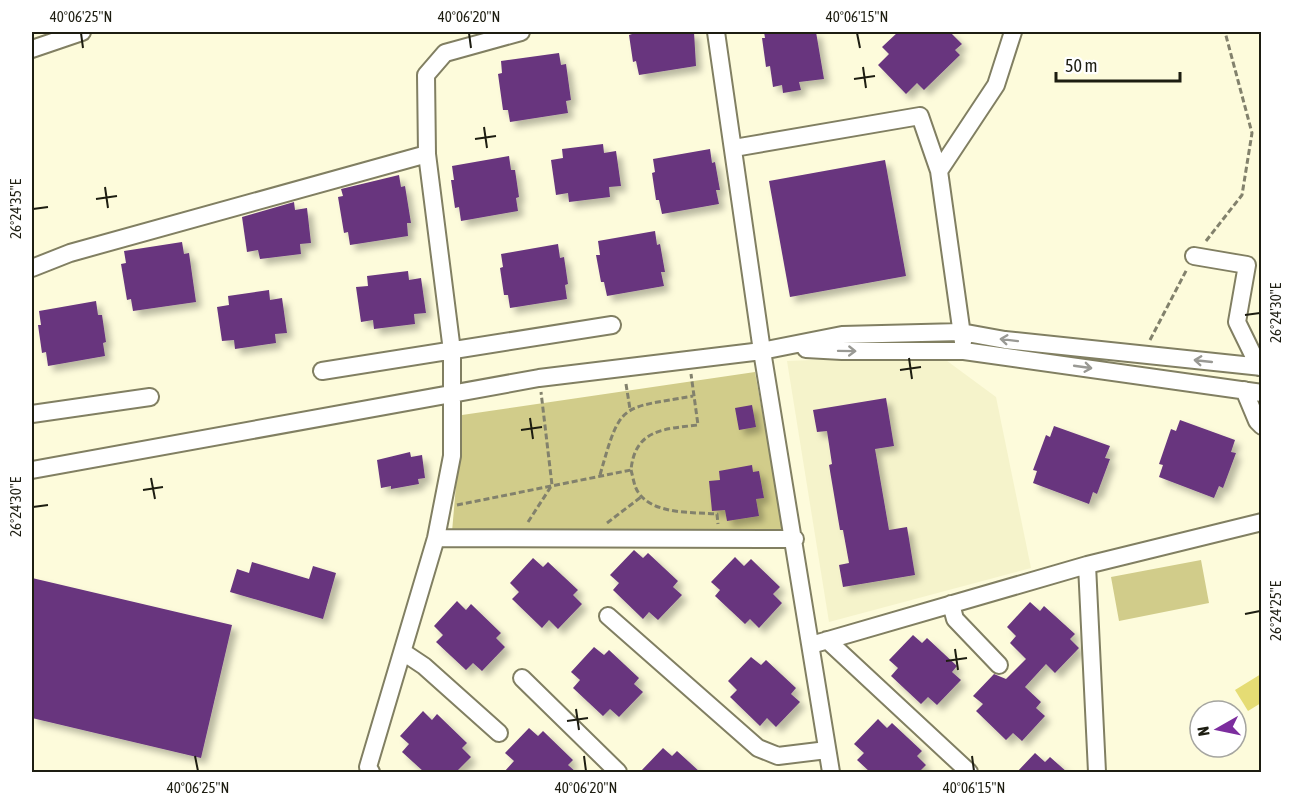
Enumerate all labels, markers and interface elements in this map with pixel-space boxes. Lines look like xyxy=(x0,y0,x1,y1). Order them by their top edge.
text: 40°06'25"N xyxy=(50,8,112,25)
text: 40°06'20"N xyxy=(438,8,500,25)
text: 40°06'15"N xyxy=(826,8,888,25)
scale bar xyxy=(1056,45,1180,83)
text: 50 m xyxy=(1065,55,1097,76)
text: 26°24'35"E xyxy=(7,178,24,239)
text: 26°24'30"E xyxy=(1267,282,1284,343)
one-way arrow xyxy=(1000,335,1020,346)
one-way arrow xyxy=(837,345,857,357)
one-way arrow xyxy=(1194,355,1214,366)
one-way arrow xyxy=(1073,362,1093,373)
text: 26°24'30"E xyxy=(7,476,24,537)
text: 26°24'25"E xyxy=(1267,580,1284,641)
north arrow xyxy=(1188,699,1248,759)
text: N xyxy=(1194,725,1213,737)
text: 40°06'25"N xyxy=(167,779,229,796)
text: 40°06'20"N xyxy=(555,779,617,796)
text: 40°06'15"N xyxy=(943,779,1005,796)

